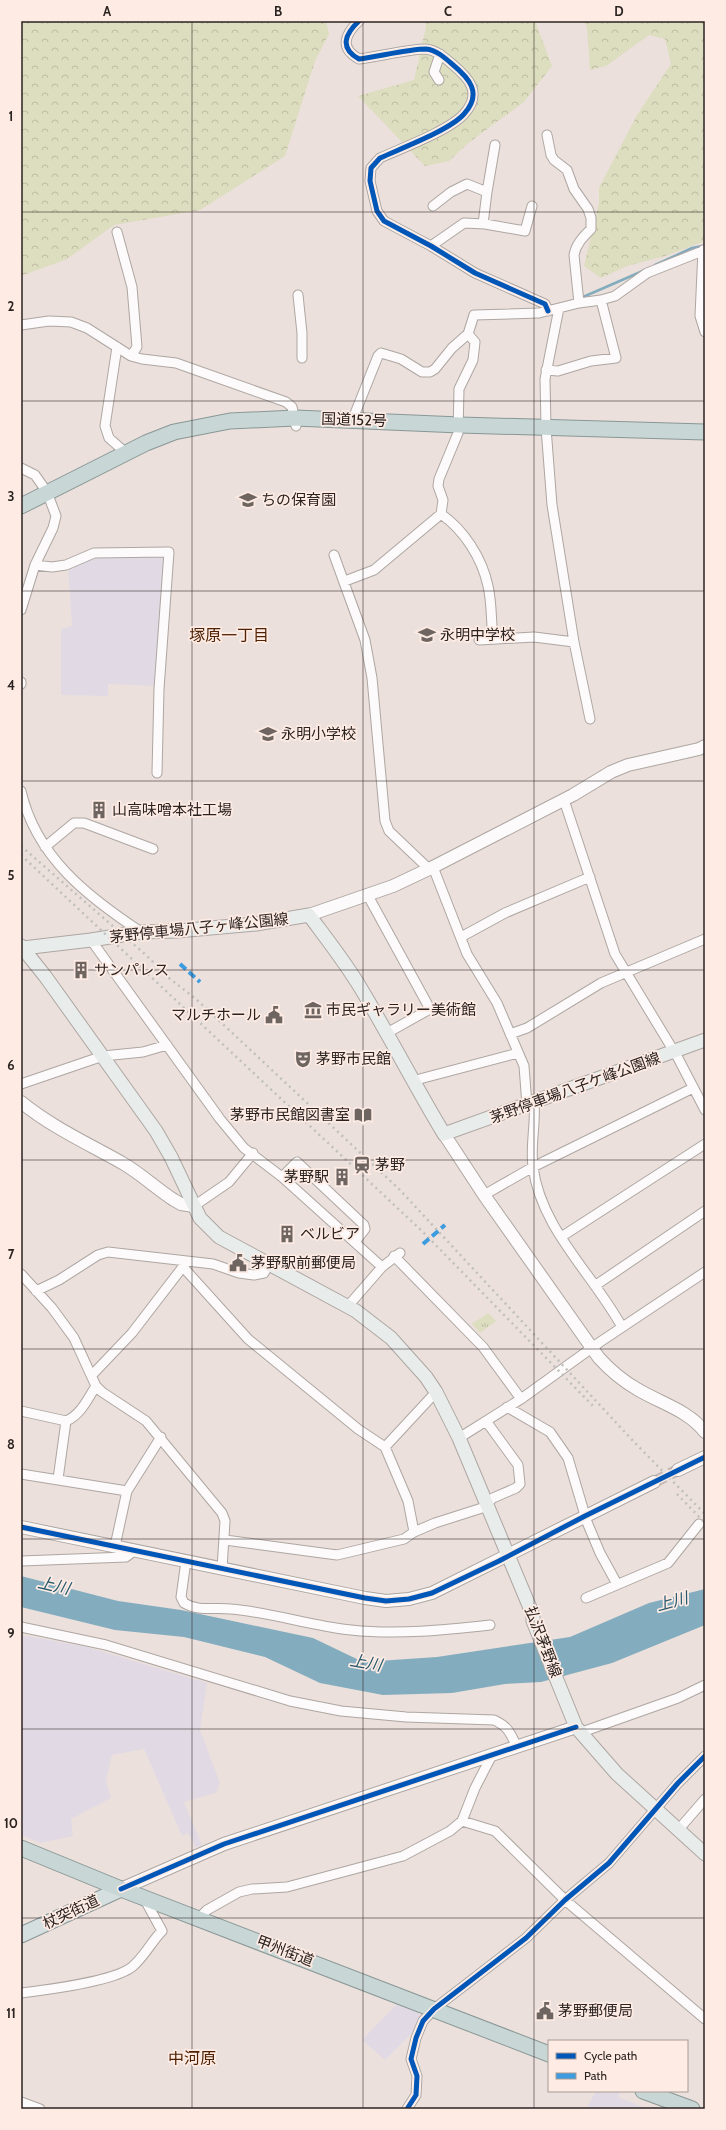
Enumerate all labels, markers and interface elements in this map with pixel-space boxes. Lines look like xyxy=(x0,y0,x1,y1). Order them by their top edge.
text: A xyxy=(103,3,112,19)
text: B xyxy=(274,3,282,19)
text: C xyxy=(444,3,452,19)
text: D xyxy=(614,3,624,19)
text: 1 xyxy=(9,108,13,124)
text: 2 xyxy=(8,298,15,314)
street label: 国道152号 xyxy=(321,410,387,430)
text: 3 xyxy=(7,488,15,504)
school or university icon: ちの保育園 xyxy=(238,490,258,510)
place label: ちの保育園 xyxy=(261,491,336,509)
school or university icon: 永明中学校 xyxy=(417,625,437,645)
district label: 塚原一丁目 xyxy=(189,626,269,645)
place label: 永明中学校 xyxy=(440,626,515,644)
text: 4 xyxy=(7,677,15,693)
school or university icon: 永明小学校 xyxy=(258,724,278,744)
place label: 永明小学校 xyxy=(281,725,356,743)
building icon: 山高味噌本社工場 xyxy=(89,800,109,820)
place label: 山高味噌本社工場 xyxy=(112,801,232,819)
text: 5 xyxy=(8,867,15,883)
street label: 茅野停車場八子ヶ峰公園線 xyxy=(109,910,289,946)
building icon: サンパレス xyxy=(71,960,91,980)
place label: サンパレス xyxy=(94,961,169,979)
museum icon: 市民ギャラリー美術館 xyxy=(303,1000,323,1020)
place label: 市民ギャラリー美術館 xyxy=(326,1001,476,1019)
public building icon: マルチホール xyxy=(264,1005,284,1025)
place label: マルチホール xyxy=(171,1006,261,1024)
theatre icon: 茅野市民館 xyxy=(293,1049,313,1069)
street label: 茅野停車場八子ケ峰公園線 xyxy=(487,1049,663,1127)
place label: 茅野市民館 xyxy=(316,1050,391,1068)
text: 6 xyxy=(7,1057,15,1073)
library icon: 茅野市民館図書室 xyxy=(353,1105,373,1125)
place label: 茅野市民館図書室 xyxy=(230,1106,350,1124)
station icon: 茅野 xyxy=(352,1155,372,1175)
place label: 茅野 xyxy=(375,1156,405,1174)
building icon: 茅野駅 xyxy=(332,1167,352,1187)
place label: 茅野駅 xyxy=(284,1168,329,1186)
building icon: ベルビア xyxy=(277,1224,297,1244)
place label: ベルビア xyxy=(300,1225,360,1243)
text: 7 xyxy=(8,1246,15,1262)
public building icon: 茅野駅前郵便局 xyxy=(228,1253,248,1273)
place label: 茅野駅前郵便局 xyxy=(251,1254,356,1272)
text: 8 xyxy=(7,1436,15,1452)
water label: 上川 xyxy=(36,1573,74,1599)
water label: 上川 xyxy=(654,1588,692,1615)
street label: 払沢茅野線 xyxy=(521,1604,565,1680)
text: 9 xyxy=(7,1625,15,1641)
water label: 上川 xyxy=(348,1650,385,1675)
text: 10 xyxy=(4,1815,18,1831)
street label: 杖突街道 xyxy=(40,1891,102,1933)
street label: 甲州街道 xyxy=(254,1932,316,1970)
public building icon: 茅野郵便局 xyxy=(535,2001,555,2021)
place label: 茅野郵便局 xyxy=(558,2002,633,2020)
text: 11 xyxy=(6,2005,16,2021)
legend xyxy=(548,2040,688,2092)
text: Cycle path xyxy=(584,2048,637,2063)
district label: 中河原 xyxy=(168,2049,216,2068)
text: Path xyxy=(584,2068,607,2083)

